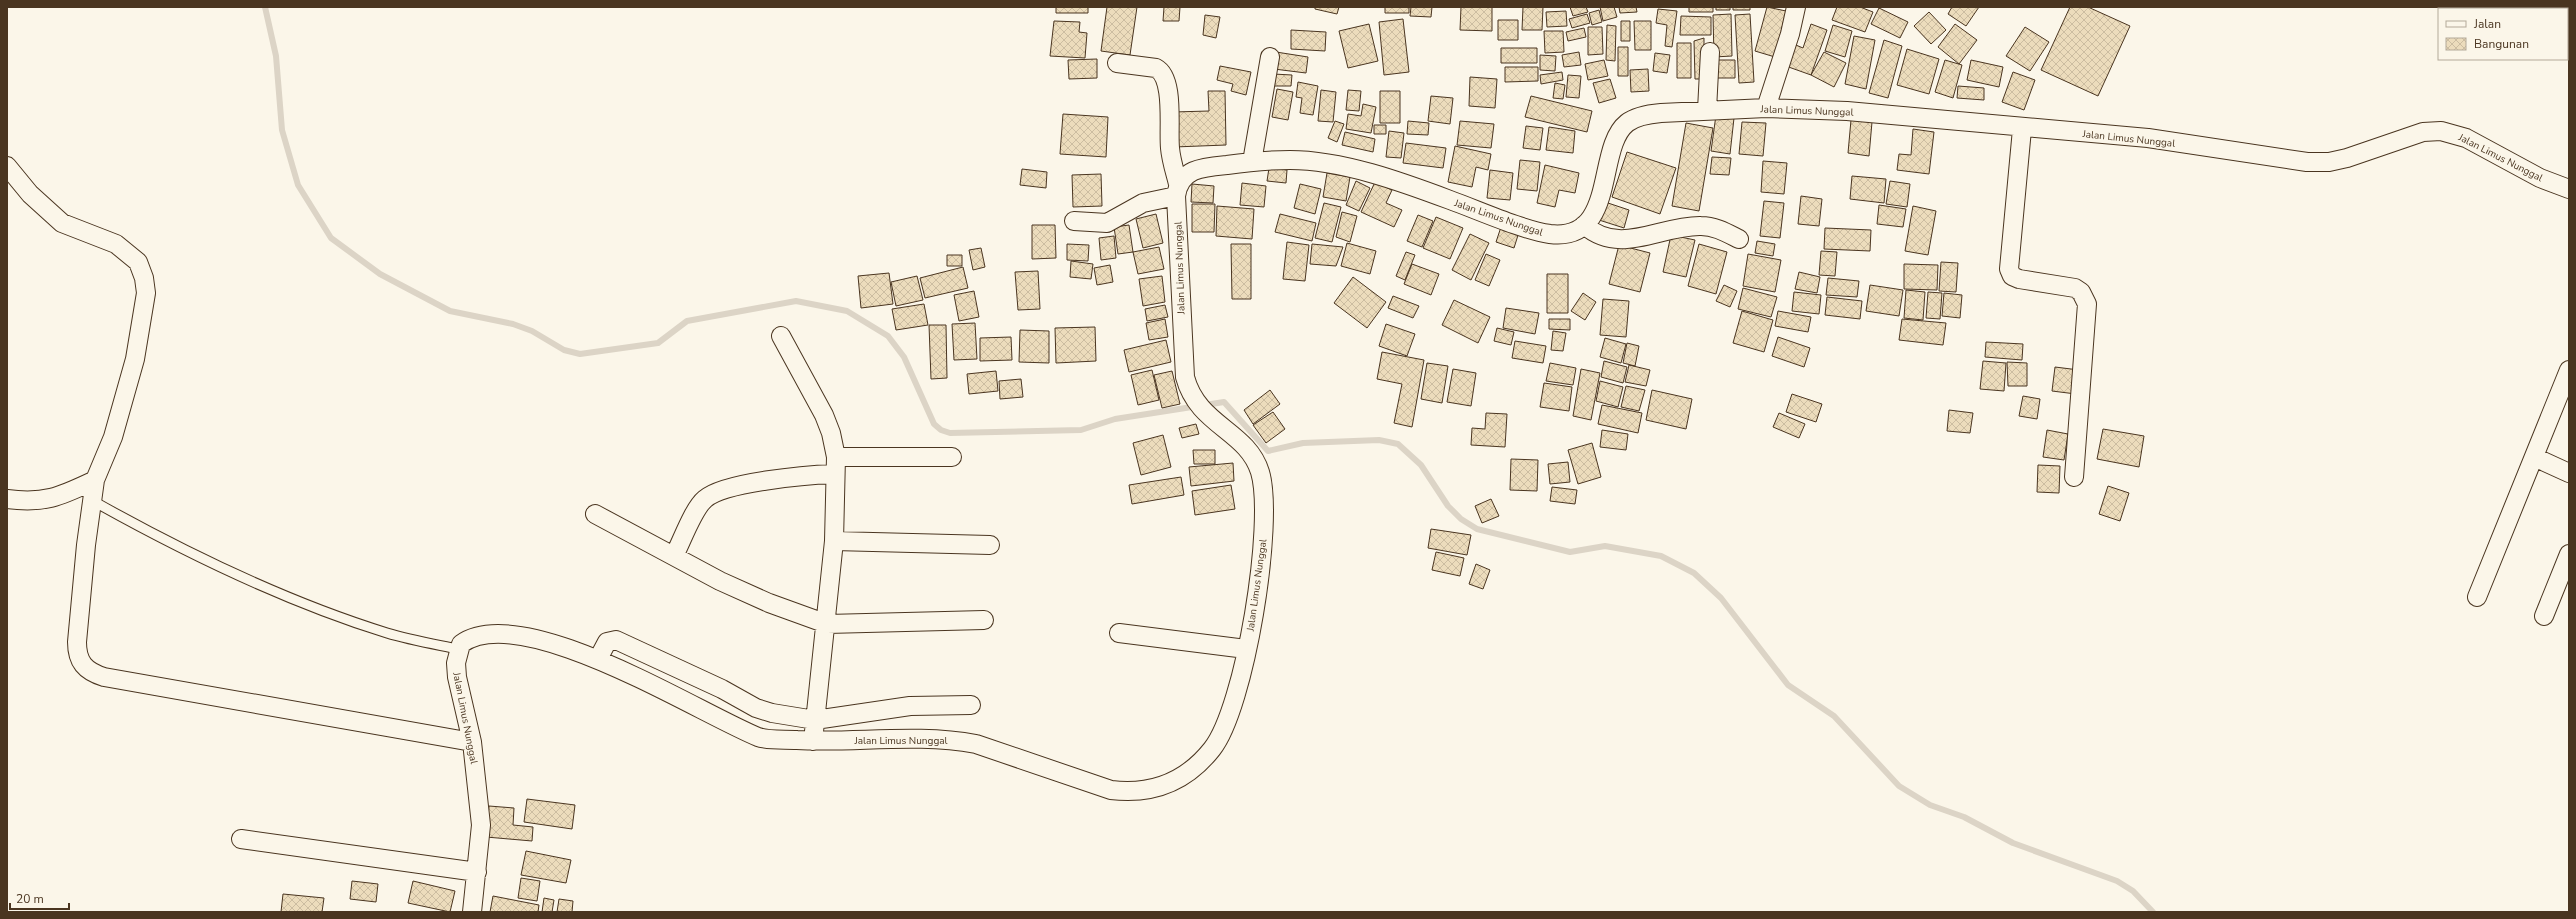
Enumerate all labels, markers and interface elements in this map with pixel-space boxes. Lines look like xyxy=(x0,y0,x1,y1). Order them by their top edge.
legend xyxy=(2438,8,2568,60)
text: Jalan xyxy=(2473,16,2501,32)
text: Bangunan xyxy=(2474,36,2529,52)
street label: Jalan Limus Nunggal xyxy=(1759,102,1854,120)
street label: Jalan Limus Nunggal xyxy=(2081,127,2176,151)
street label: Jalan Limus Nunggal xyxy=(2455,130,2545,185)
street label: Jalan Limus Nunggal xyxy=(1451,196,1545,240)
street label: Jalan Limus Nunggal xyxy=(1171,221,1189,316)
street label: Jalan Limus Nunggal xyxy=(1243,538,1270,633)
street label: Jalan Limus Nunggal xyxy=(449,670,481,765)
street label: Jalan Limus Nunggal xyxy=(853,734,948,748)
scale bar xyxy=(10,885,69,911)
text: 20 m xyxy=(16,891,44,907)

